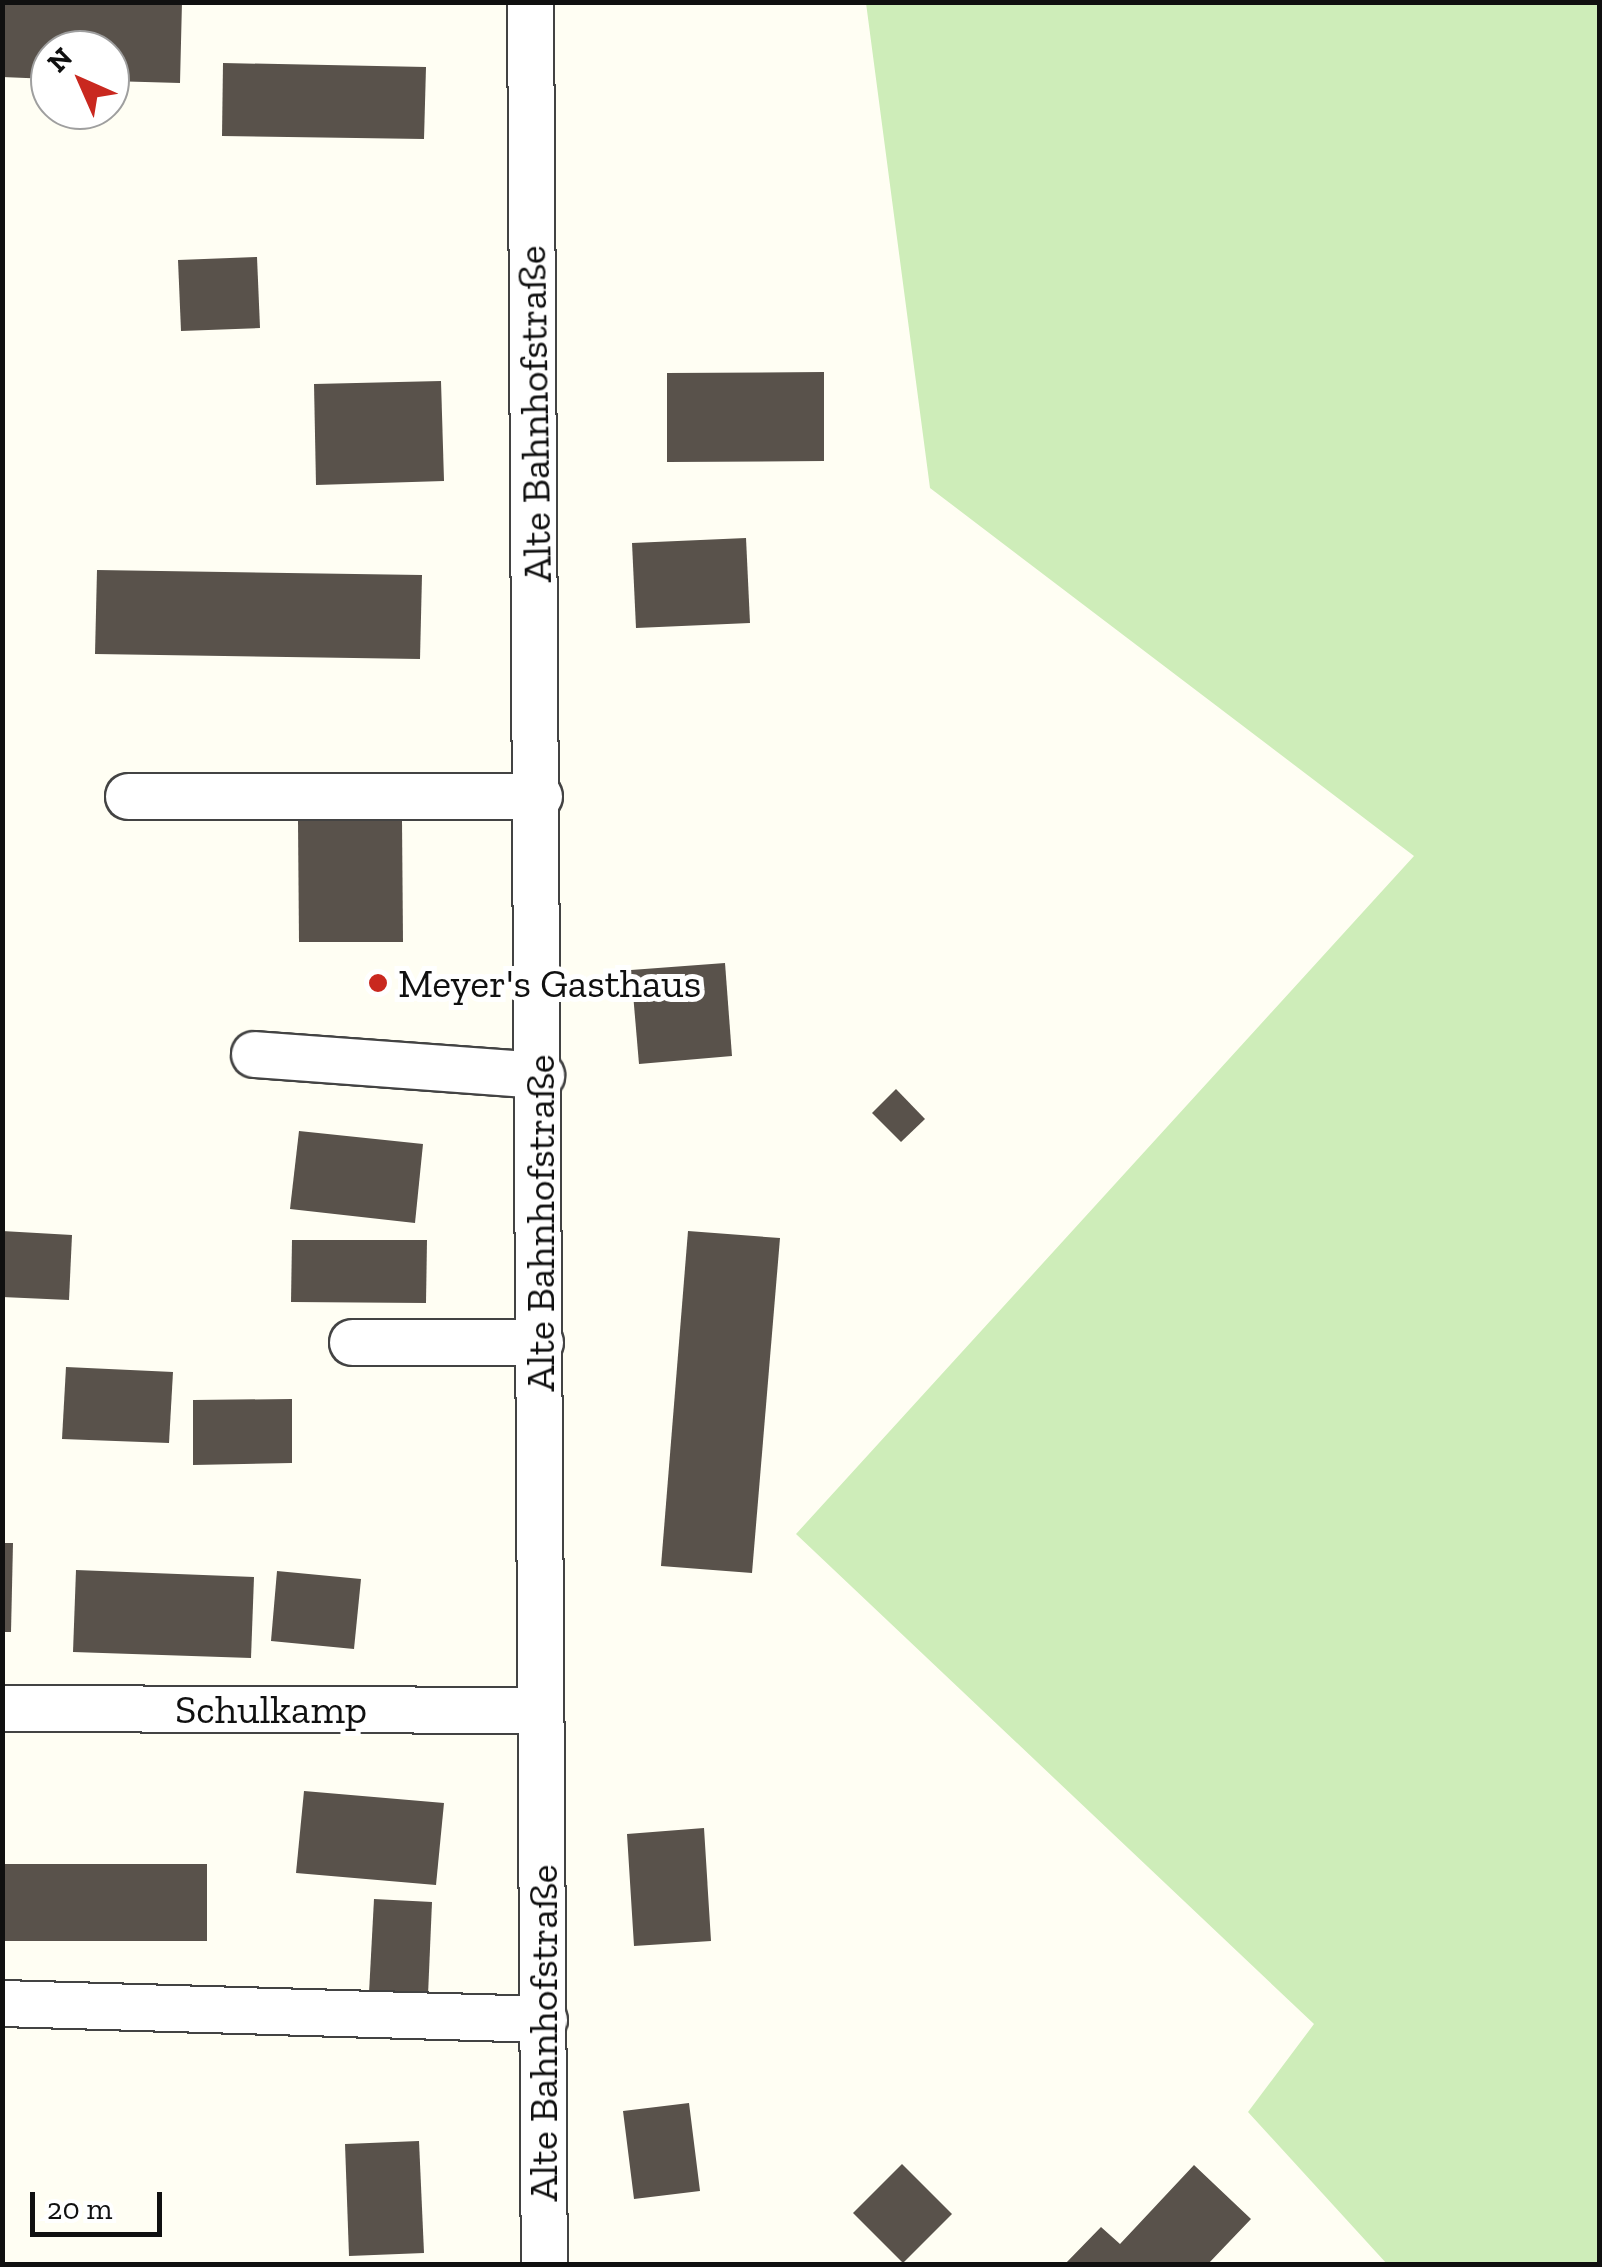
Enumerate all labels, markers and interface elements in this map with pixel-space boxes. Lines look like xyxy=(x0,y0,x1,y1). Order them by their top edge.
north arrow xyxy=(30,30,130,130)
text: N xyxy=(41,41,79,79)
street label: Alte Bahnhofstraße xyxy=(507,245,561,583)
place label: Meyer's Gasthaus xyxy=(398,959,701,1007)
marker: Meyer's Gasthaus xyxy=(367,972,389,994)
street label: Alte Bahnhofstraße xyxy=(516,1054,564,1392)
street label: Schulkamp xyxy=(175,1685,367,1733)
street label: Alte Bahnhofstraße xyxy=(519,1864,567,2202)
scale bar xyxy=(35,2172,168,2234)
text: 20 m xyxy=(47,2191,112,2227)

